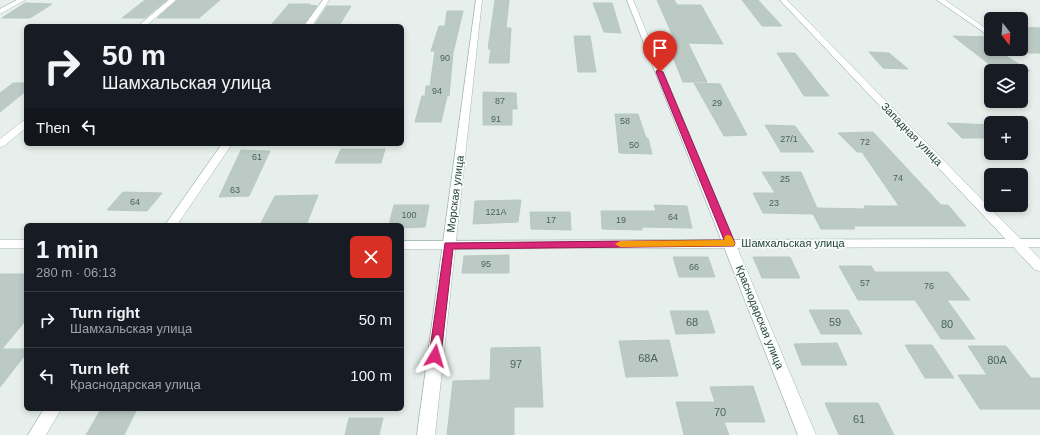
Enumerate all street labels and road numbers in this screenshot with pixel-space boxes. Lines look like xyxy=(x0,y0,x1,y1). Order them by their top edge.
street label: Западная улица xyxy=(879,100,946,169)
street label: Морская улица xyxy=(444,154,466,233)
street label: Шамхальская улица xyxy=(741,237,846,249)
street label: Краснодарская улица xyxy=(734,263,787,371)

